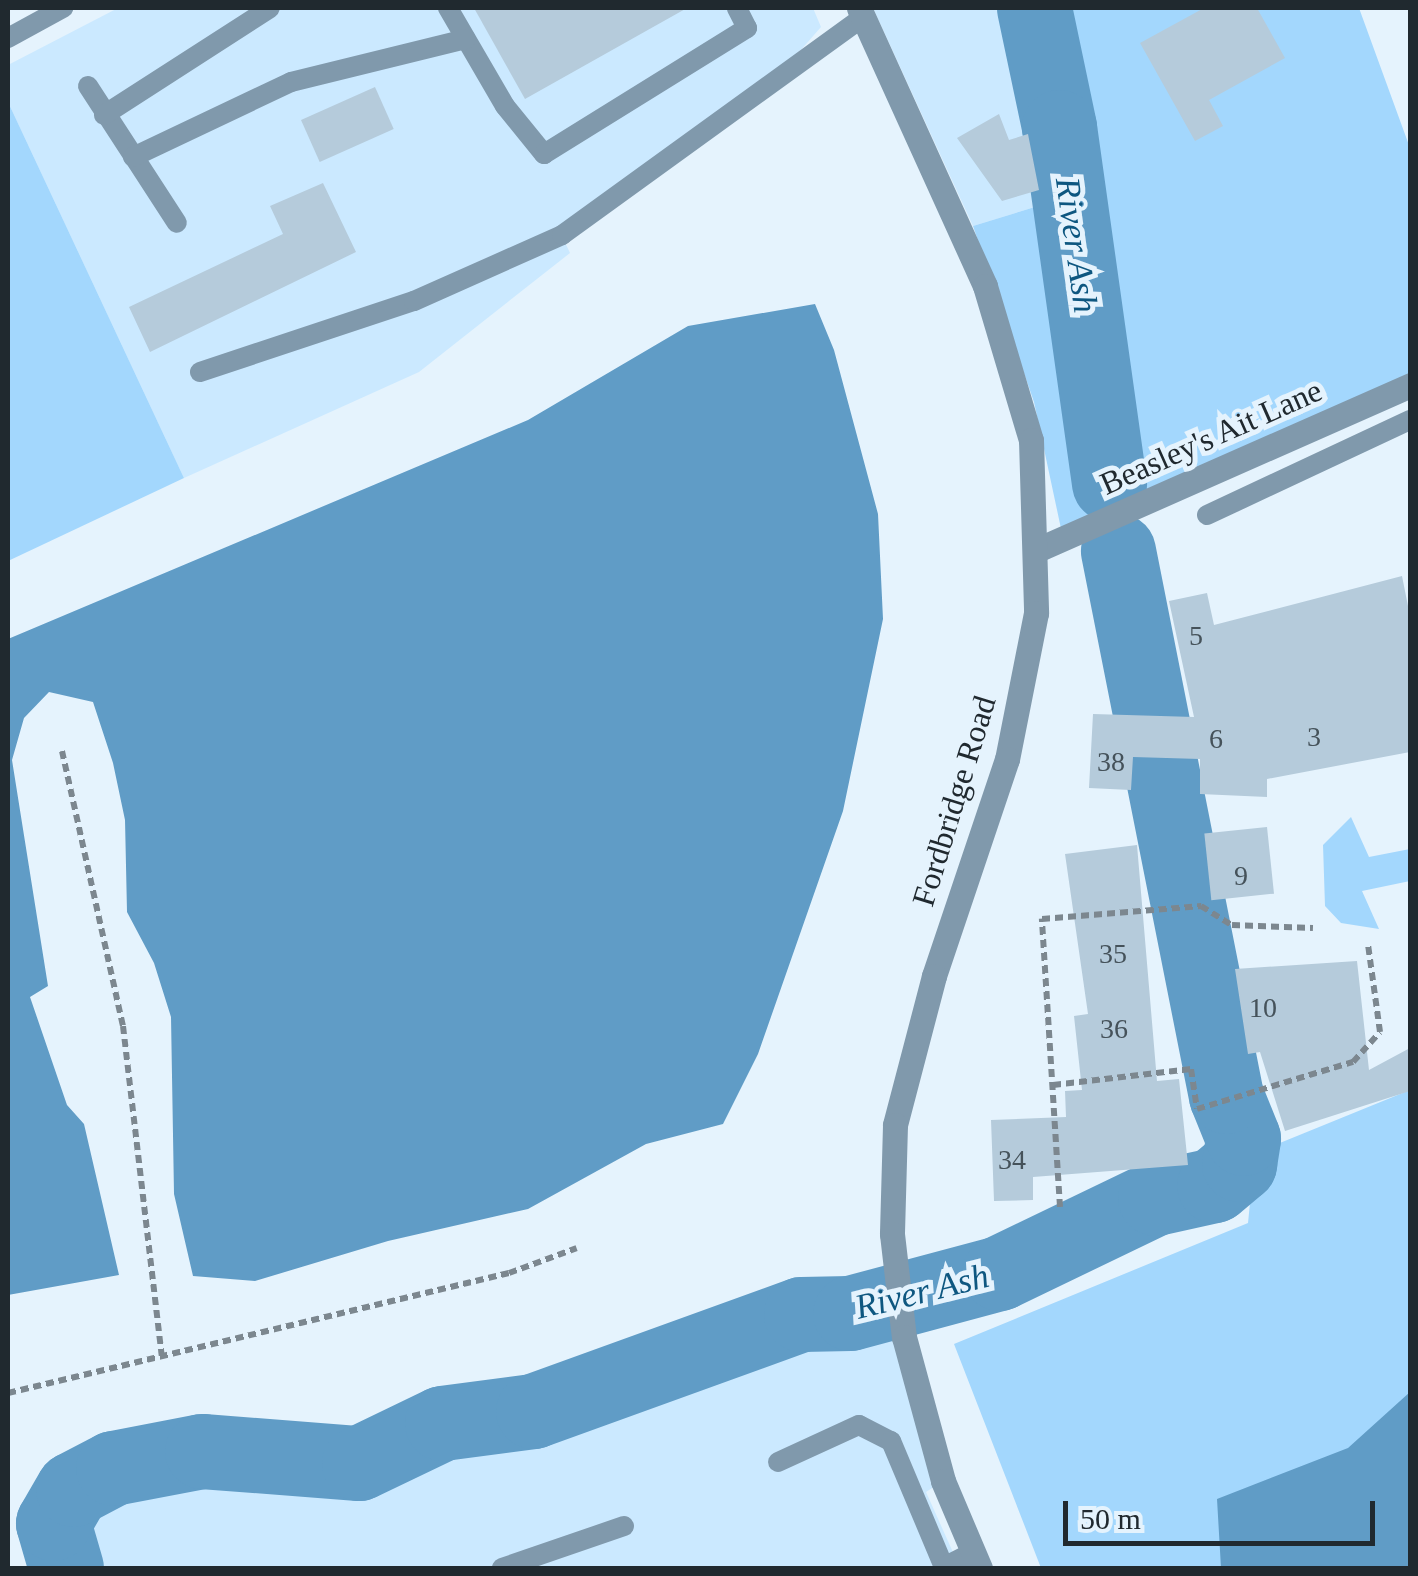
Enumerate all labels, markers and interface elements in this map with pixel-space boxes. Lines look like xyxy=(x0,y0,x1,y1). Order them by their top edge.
water label: River Ash xyxy=(1046,174,1106,316)
street label: Beasley's Ait Lane xyxy=(1093,371,1329,503)
house number: 5 xyxy=(1189,619,1203,653)
street label: Fordbridge Road xyxy=(904,691,1004,911)
house number: 3 xyxy=(1307,720,1321,754)
house number: 6 xyxy=(1209,722,1223,756)
house number: 38 xyxy=(1097,745,1125,779)
house number: 9 xyxy=(1234,859,1248,893)
house number: 35 xyxy=(1099,937,1127,971)
house number: 10 xyxy=(1249,991,1277,1025)
house number: 36 xyxy=(1100,1012,1128,1046)
house number: 34 xyxy=(998,1143,1026,1177)
water label: River Ash xyxy=(850,1255,994,1329)
scale bar xyxy=(1068,1481,1380,1543)
text: 50 m xyxy=(1080,1502,1141,1535)

